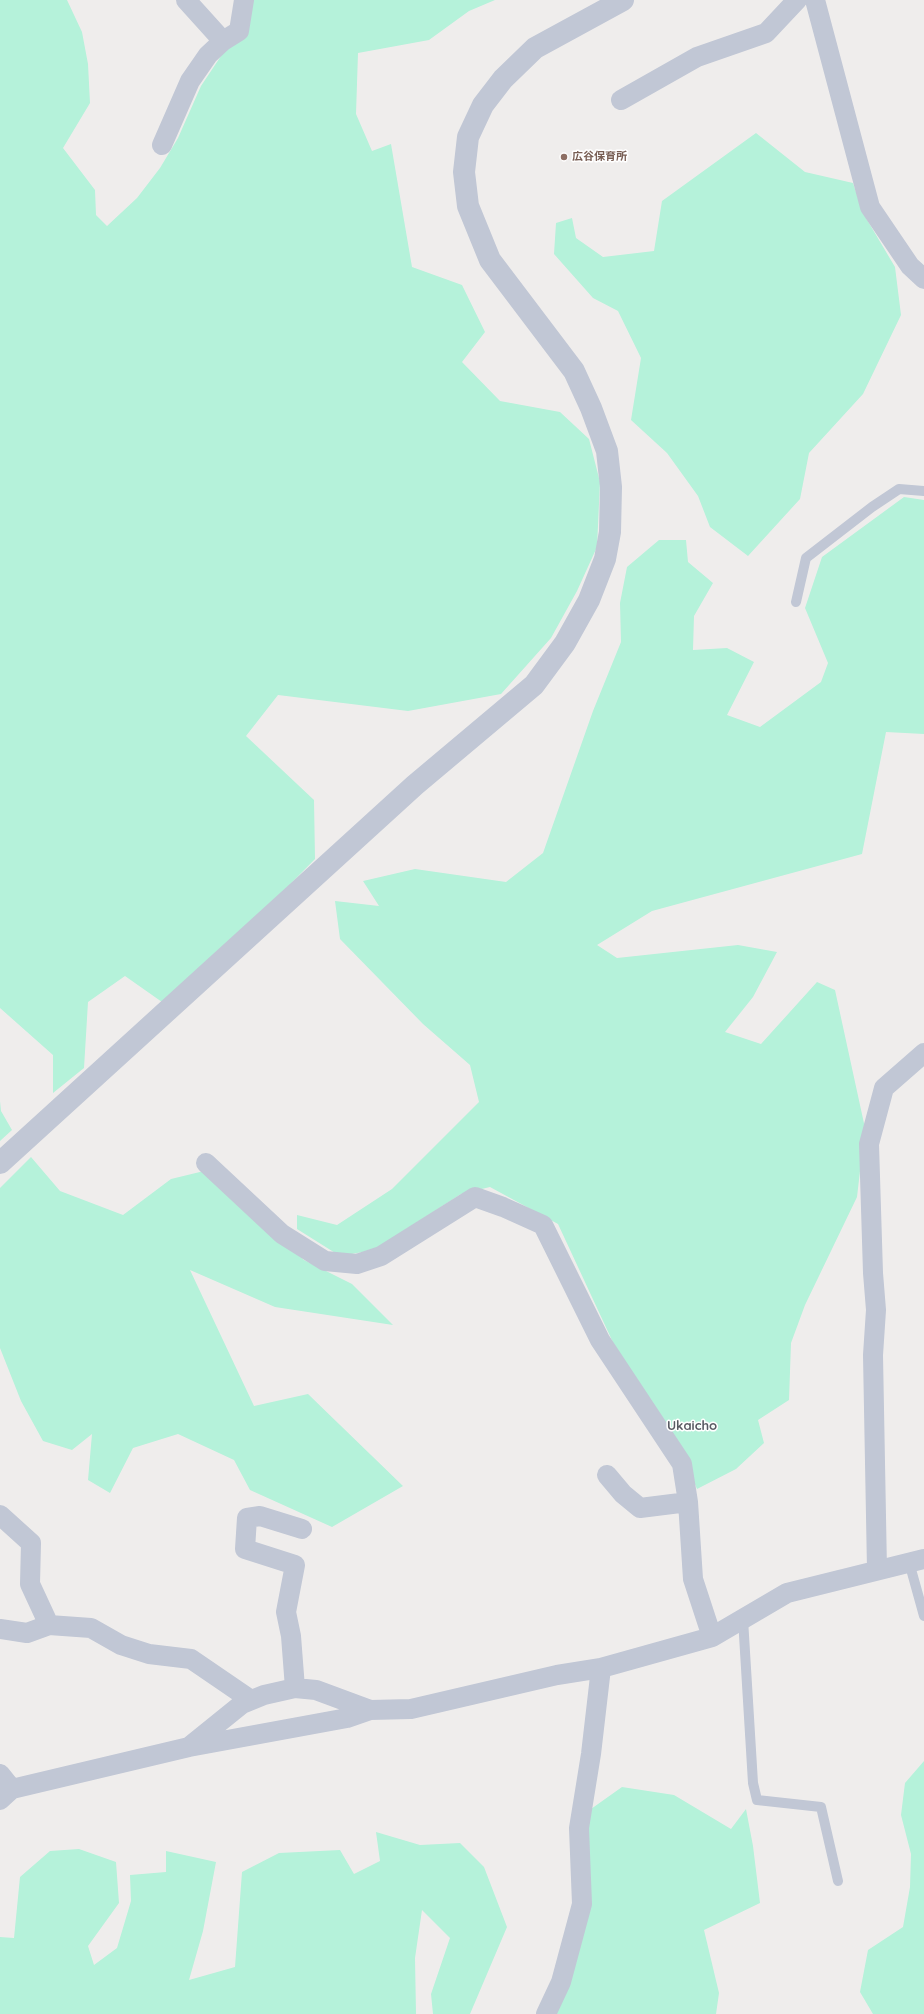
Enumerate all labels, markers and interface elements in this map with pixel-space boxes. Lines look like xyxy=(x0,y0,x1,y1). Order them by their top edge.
place label: 広谷保育所 xyxy=(572,150,627,164)
marker: 広谷保育所 xyxy=(559,152,569,162)
district label: Ukaicho xyxy=(667,1418,717,1434)

